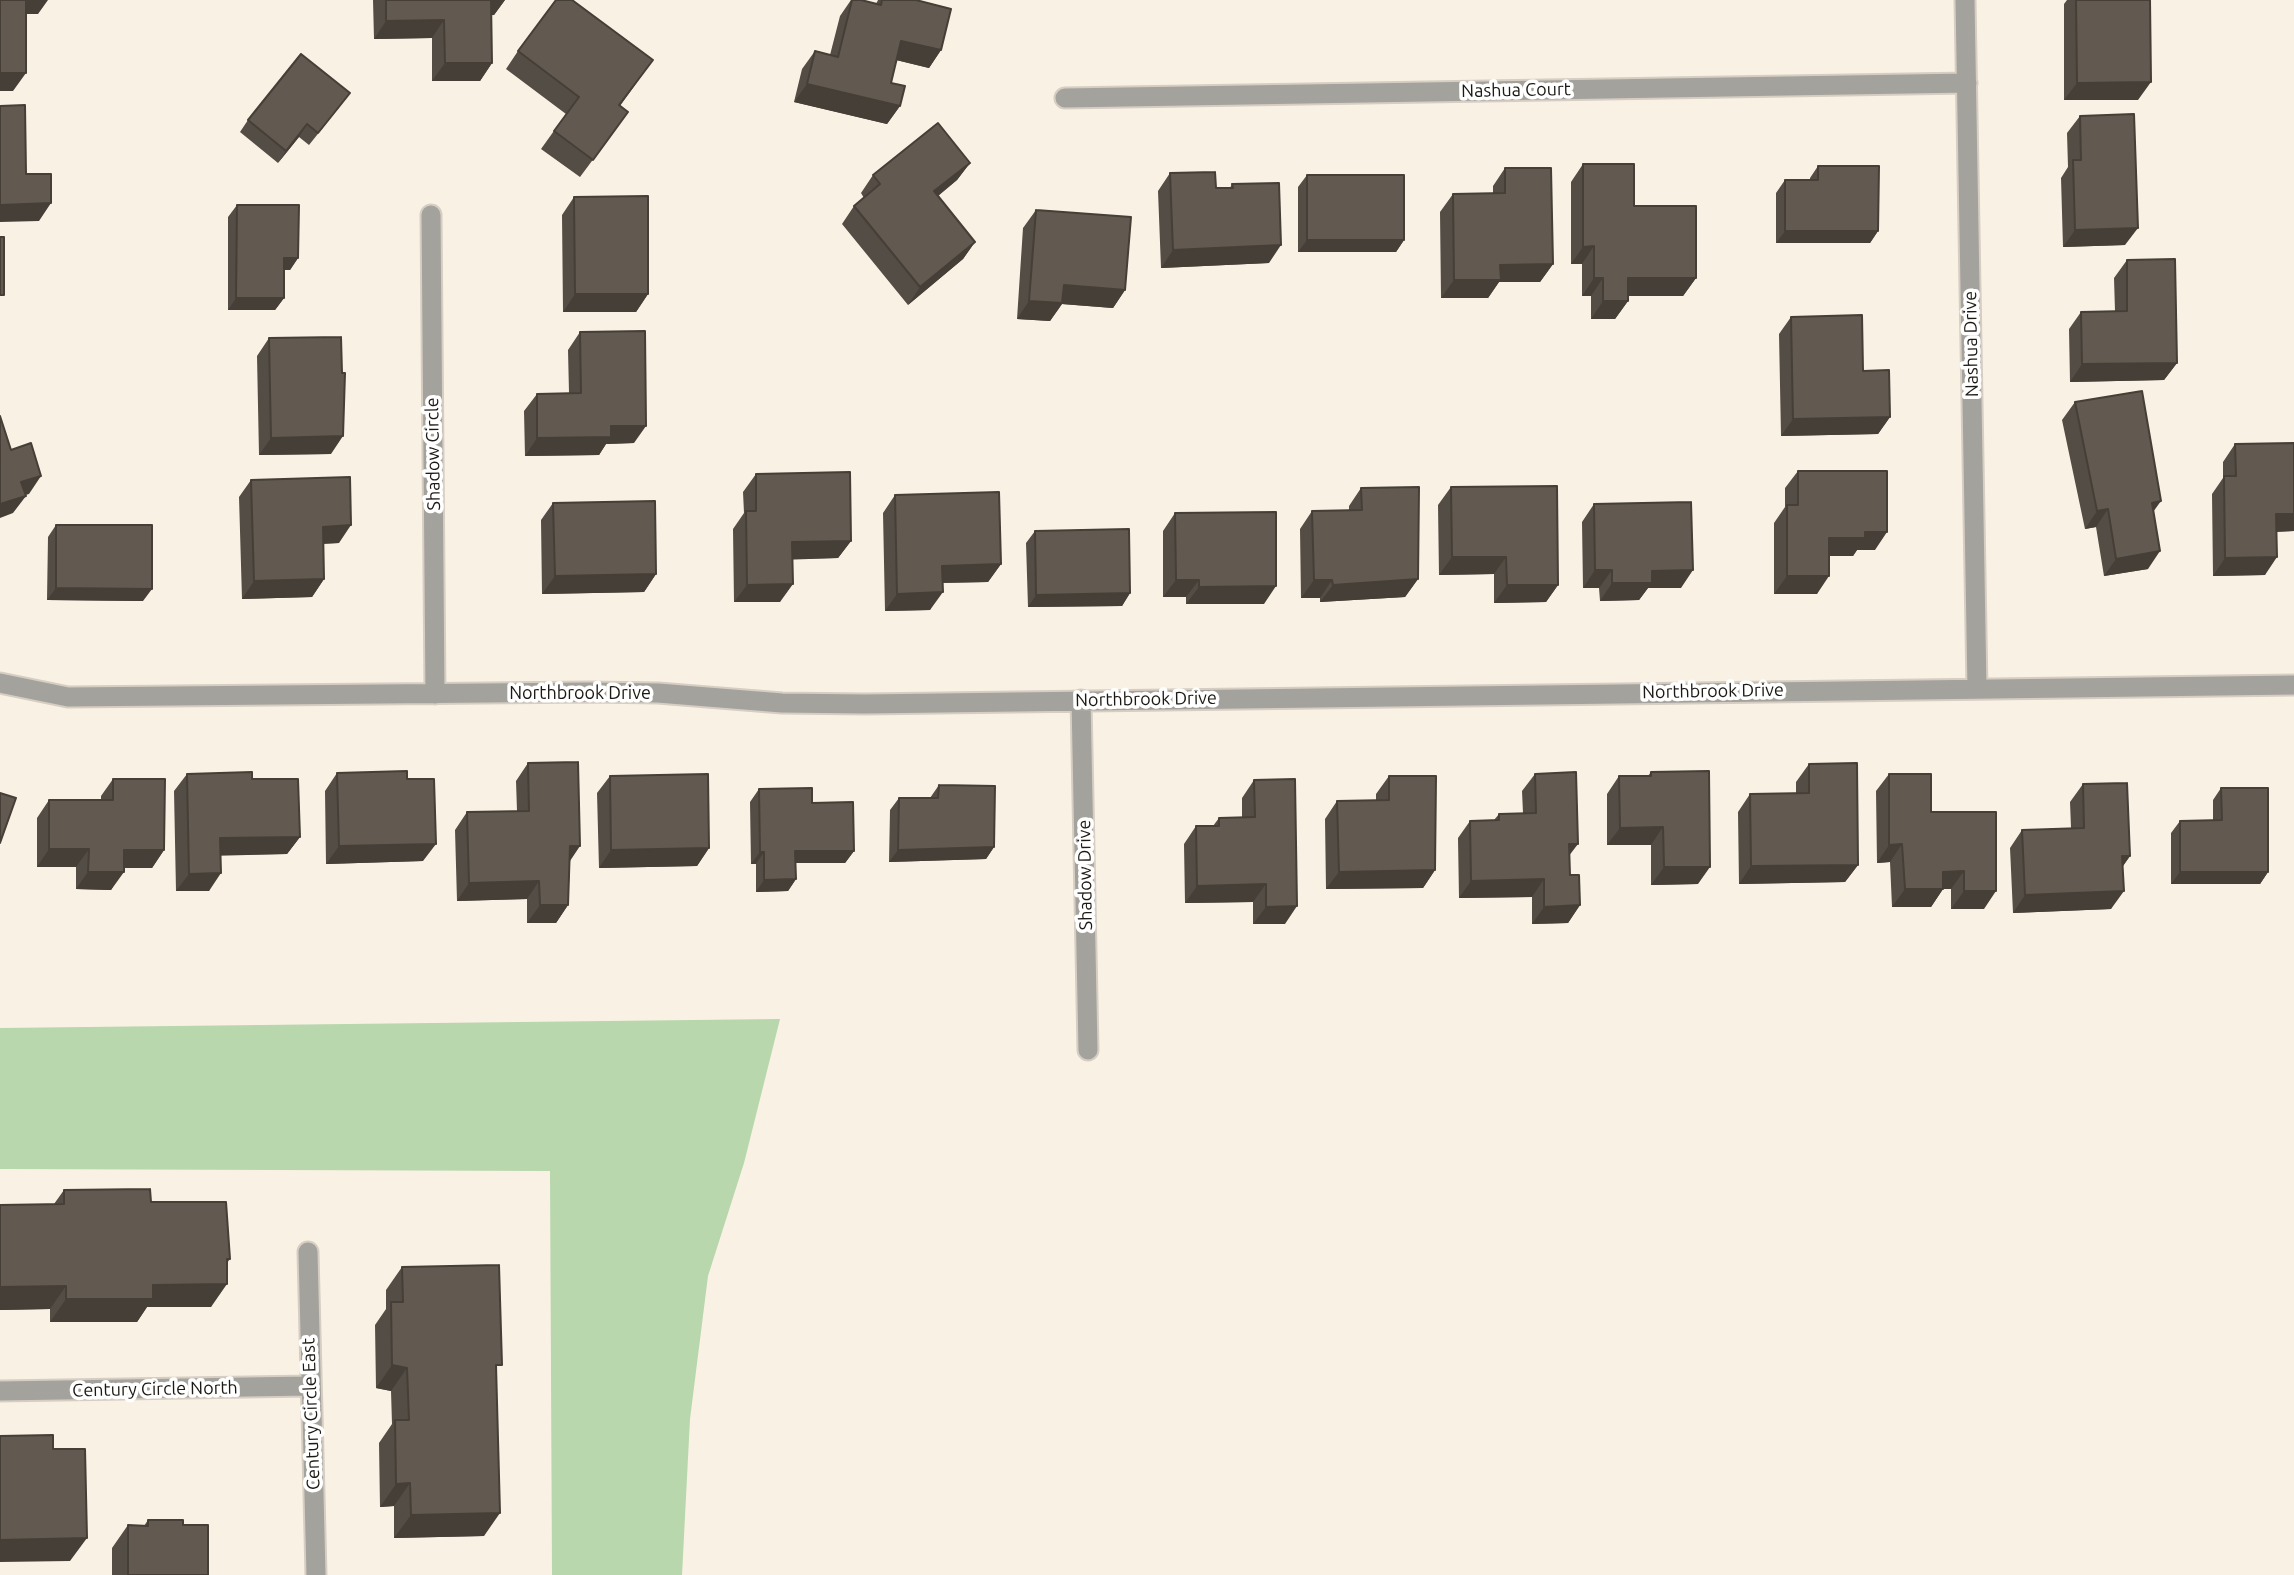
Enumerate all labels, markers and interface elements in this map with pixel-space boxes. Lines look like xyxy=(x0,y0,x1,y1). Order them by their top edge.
street label: Nashua Court xyxy=(1461,78,1571,102)
street label: Nashua Drive xyxy=(1959,291,1983,397)
street label: Shadow Circle xyxy=(421,397,445,511)
street label: Northbrook Drive xyxy=(1642,679,1784,703)
street label: Northbrook Drive xyxy=(509,682,651,704)
street label: Northbrook Drive xyxy=(1075,687,1217,711)
street label: Shadow Drive xyxy=(1073,819,1097,931)
street label: Century Circle East xyxy=(298,1338,324,1490)
street label: Century Circle North xyxy=(72,1377,238,1401)

